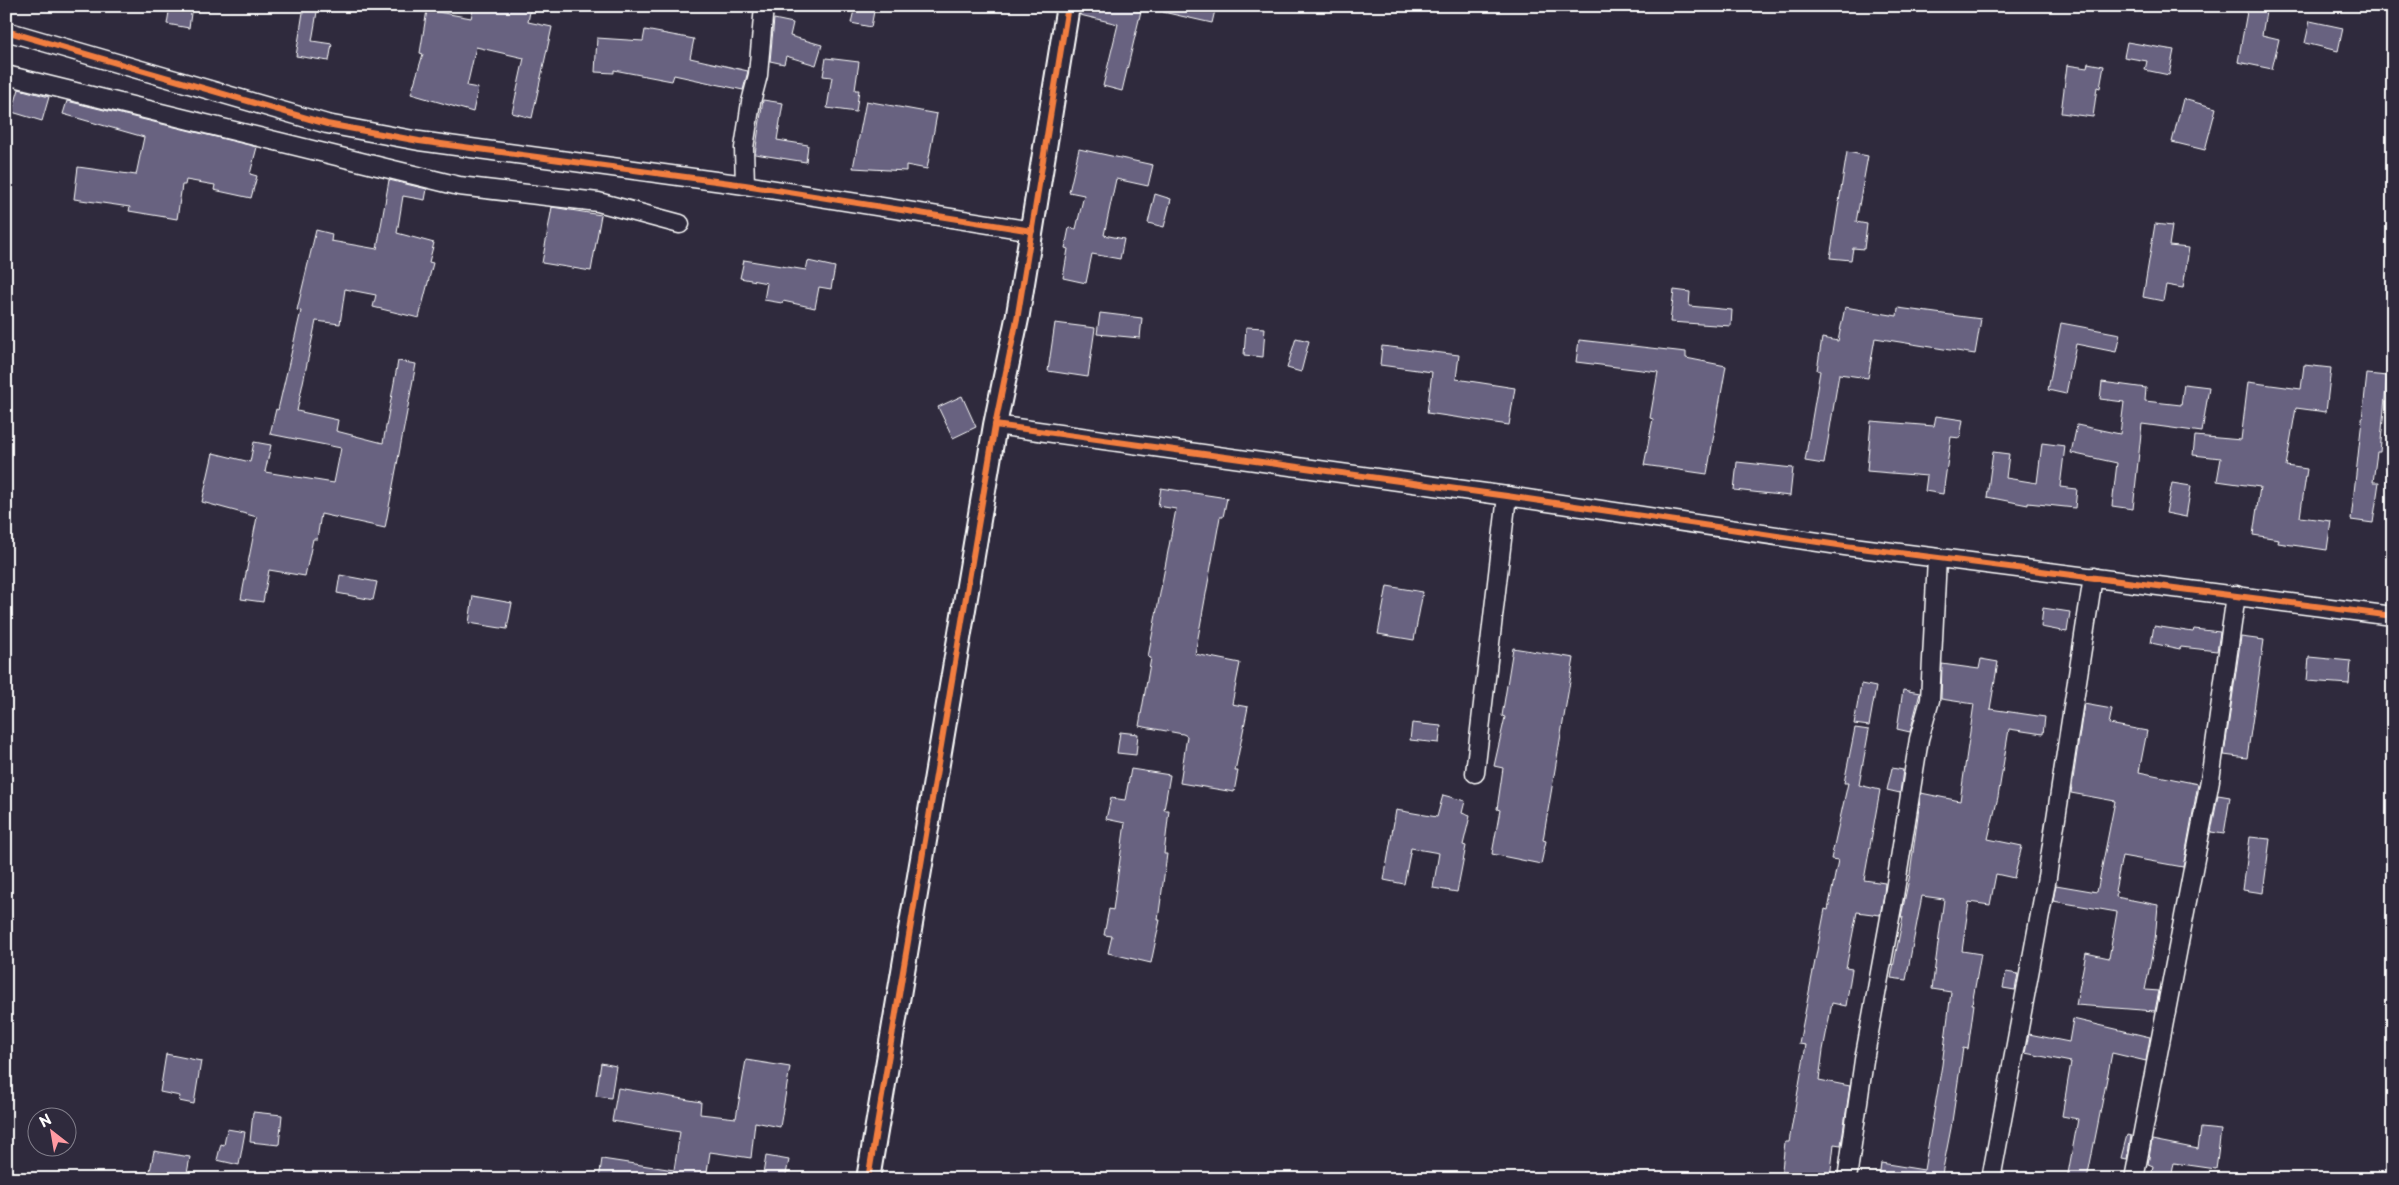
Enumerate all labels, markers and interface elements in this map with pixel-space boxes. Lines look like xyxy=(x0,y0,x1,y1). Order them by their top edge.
north arrow xyxy=(28,1108,78,1158)
text: N xyxy=(35,1109,55,1132)

